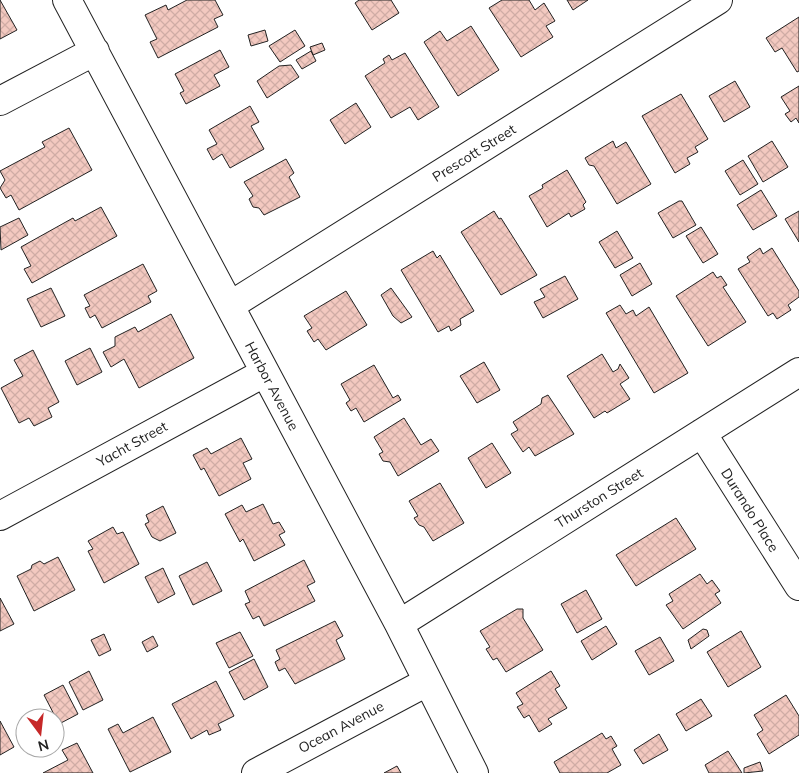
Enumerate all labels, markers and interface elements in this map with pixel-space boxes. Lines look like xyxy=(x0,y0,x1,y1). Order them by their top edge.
street label: Prescott Street xyxy=(429,120,519,186)
street label: Harbor Avenue xyxy=(241,338,303,434)
street label: Yacht Street xyxy=(93,417,171,471)
street label: Thurston Street xyxy=(552,464,646,532)
street label: Durando Place xyxy=(717,465,783,555)
street label: Ocean Avenue xyxy=(295,697,387,757)
north arrow xyxy=(15,708,65,758)
text: N xyxy=(36,735,51,756)

